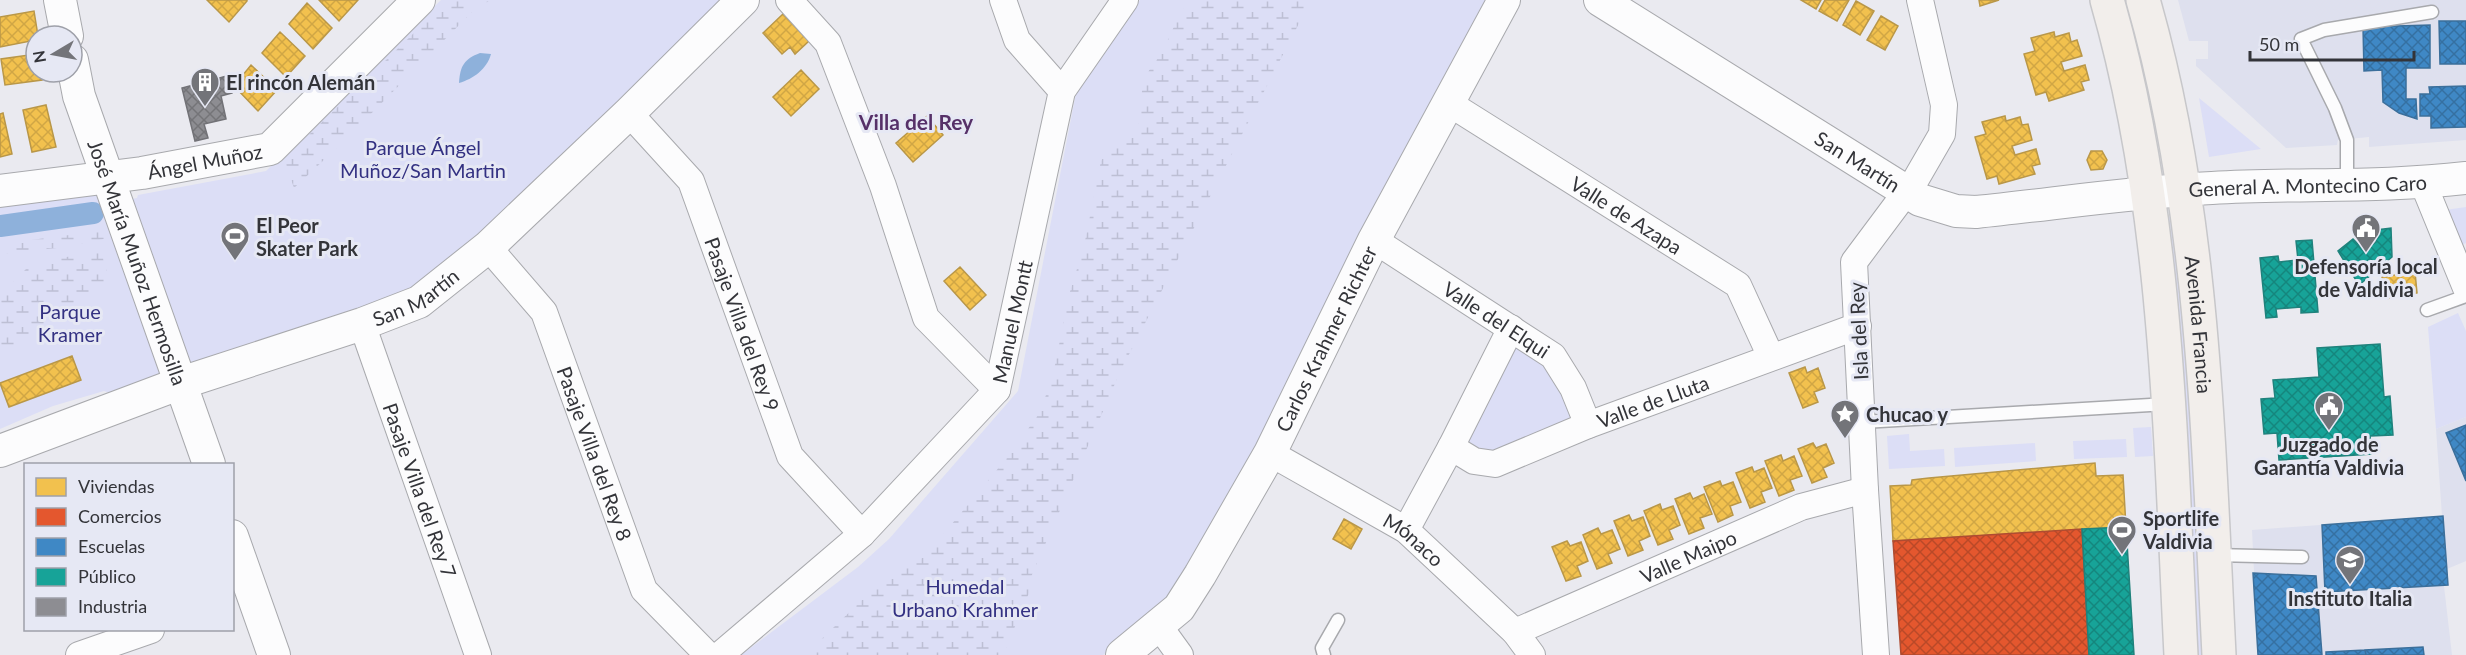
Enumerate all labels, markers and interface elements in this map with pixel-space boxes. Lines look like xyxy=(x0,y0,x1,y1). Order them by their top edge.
north arrow xyxy=(24,24,84,84)
scale bar xyxy=(2250,24,2414,62)
text: 50 m xyxy=(2259,33,2299,55)
text: N xyxy=(28,49,49,64)
building icon: El rincón Alemán xyxy=(189,66,221,108)
place label: El rincón Alemán xyxy=(226,70,375,94)
district label: Villa del Rey xyxy=(858,109,974,134)
street label: San Martín xyxy=(1811,126,1905,197)
park label: Parque Ángel Muñoz/San Martin xyxy=(340,135,506,182)
street label: José María Muñoz Hermosilla xyxy=(83,136,192,388)
street label: Ángel Muñoz xyxy=(145,139,264,184)
street label: General A. Montecino Caro xyxy=(2188,170,2428,201)
street label: Valle de Azapa xyxy=(1566,171,1687,259)
public building icon: Defensoría local de Valdivia xyxy=(2350,212,2382,254)
place label: El Peor Skater Park xyxy=(256,213,358,260)
sports icon: El Peor Skater Park xyxy=(219,220,251,262)
street label: Pasaje Villa del Rey 9 xyxy=(700,234,785,414)
street label: Carlos Krahmer Richter xyxy=(1270,241,1382,435)
street label: Avenida Francia xyxy=(2181,254,2217,395)
place label: Defensoría local de Valdivia xyxy=(2294,254,2438,301)
street label: Manuel Montt xyxy=(987,257,1037,385)
street label: San Martín xyxy=(369,263,463,331)
street label: Valle del Elqui xyxy=(1439,276,1554,363)
street label: Isla del Rey xyxy=(1843,281,1873,380)
park label: Parque Kramer xyxy=(38,299,103,346)
street label: Pasaje Villa del Rey 8 xyxy=(553,363,637,544)
street label: Valle de Lluta xyxy=(1594,370,1712,433)
public building icon: Juzgado de Garantía Valdivia xyxy=(2313,390,2345,432)
place icon: Chucao y xyxy=(1829,398,1861,440)
street label: Pasaje Villa del Rey 7 xyxy=(379,400,462,581)
place label: Chucao y xyxy=(1866,402,1948,426)
place label: Juzgado de Garantía Valdivia xyxy=(2254,432,2404,479)
legend xyxy=(24,463,234,631)
text: Viviendas xyxy=(78,475,155,497)
text: Comercios xyxy=(78,505,162,527)
place label: Sportlife Valdivia xyxy=(2142,506,2219,553)
street label: Mónaco xyxy=(1379,508,1449,571)
sports icon: Sportlife Valdivia xyxy=(2106,514,2138,556)
street label: Valle Maipo xyxy=(1636,525,1740,588)
text: Escuelas xyxy=(78,535,145,557)
school or university icon: Instituto Italia xyxy=(2334,544,2366,586)
text: Público xyxy=(78,565,136,587)
park label: Humedal Urbano Krahmer xyxy=(892,574,1039,621)
place label: Instituto Italia xyxy=(2288,586,2412,610)
text: Industria xyxy=(78,595,147,617)

